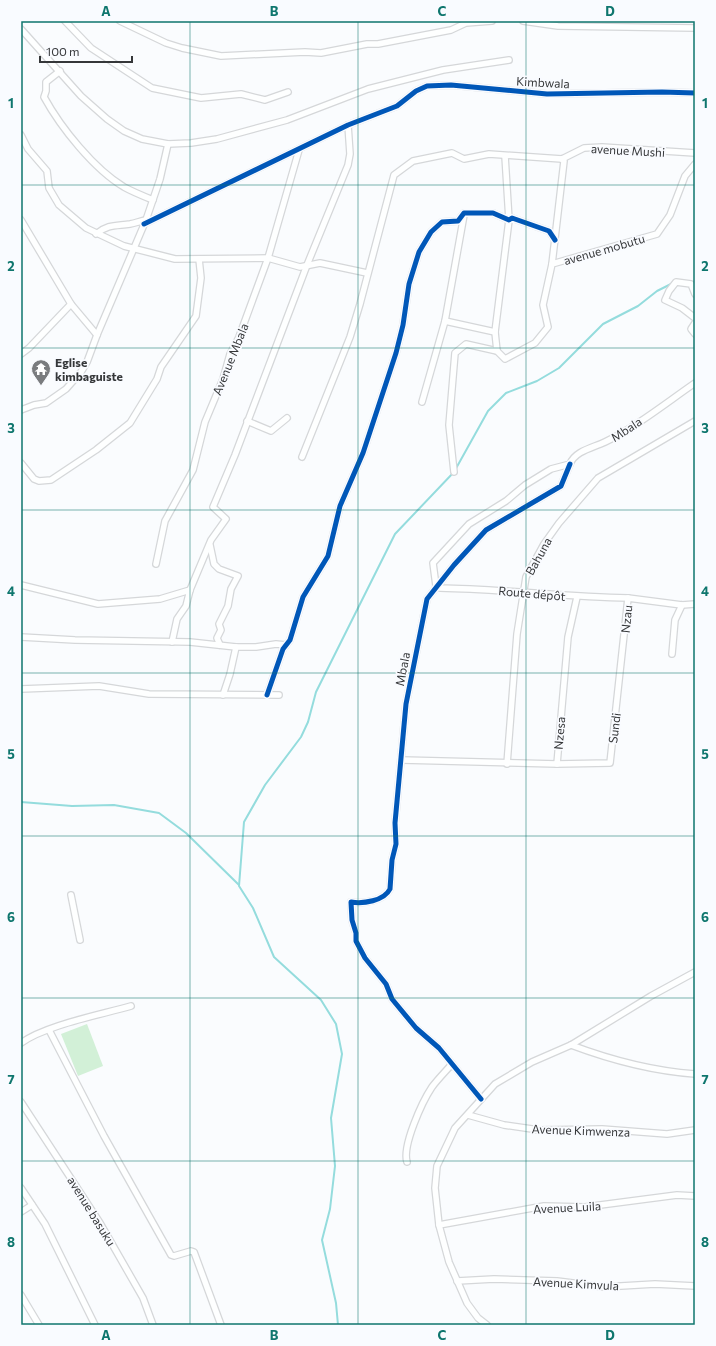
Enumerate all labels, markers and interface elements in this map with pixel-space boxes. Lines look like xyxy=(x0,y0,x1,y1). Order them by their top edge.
text: A xyxy=(101,3,111,19)
text: B xyxy=(270,3,279,19)
text: C xyxy=(438,3,447,19)
text: D xyxy=(605,3,615,19)
scale bar xyxy=(40,38,132,64)
text: 100 m xyxy=(46,44,80,58)
street label: Kimbwala xyxy=(516,74,570,90)
text: 1 xyxy=(8,95,14,111)
text: 1 xyxy=(702,95,708,111)
street label: avenue Mushi xyxy=(591,141,665,159)
street label: avenue mobutu xyxy=(562,231,646,267)
text: 2 xyxy=(7,258,15,274)
text: 2 xyxy=(701,258,709,274)
street label: Avenue Mbala xyxy=(209,321,251,397)
place label: Eglise kimbaguiste xyxy=(55,355,123,383)
temple icon: Eglise kimbaguiste xyxy=(30,358,52,386)
street label: Mbala xyxy=(608,414,644,444)
text: 3 xyxy=(7,420,15,436)
text: 3 xyxy=(701,420,709,436)
street label: Bahuna xyxy=(522,535,554,577)
text: 4 xyxy=(7,583,15,599)
street label: Route dépôt xyxy=(498,583,566,603)
text: 4 xyxy=(701,583,709,599)
street label: Nzau xyxy=(618,604,634,634)
street label: Mbala xyxy=(392,651,412,687)
street label: Sundi xyxy=(605,712,623,744)
street label: Nzesa xyxy=(551,716,567,750)
text: 5 xyxy=(7,746,15,762)
text: 5 xyxy=(701,746,709,762)
text: 6 xyxy=(7,909,15,925)
text: 6 xyxy=(701,909,709,925)
text: 7 xyxy=(7,1071,15,1087)
text: 7 xyxy=(701,1071,709,1087)
street label: Avenue Kimwenza xyxy=(531,1121,631,1139)
street label: avenue basuku xyxy=(65,1174,119,1248)
street label: Avenue Luila xyxy=(533,1198,601,1216)
text: 8 xyxy=(7,1234,15,1250)
text: 8 xyxy=(701,1234,709,1250)
street label: Avenue Kimvula xyxy=(533,1274,619,1292)
text: A xyxy=(101,1327,111,1343)
text: B xyxy=(270,1327,279,1343)
text: C xyxy=(438,1327,447,1343)
text: D xyxy=(605,1327,615,1343)

